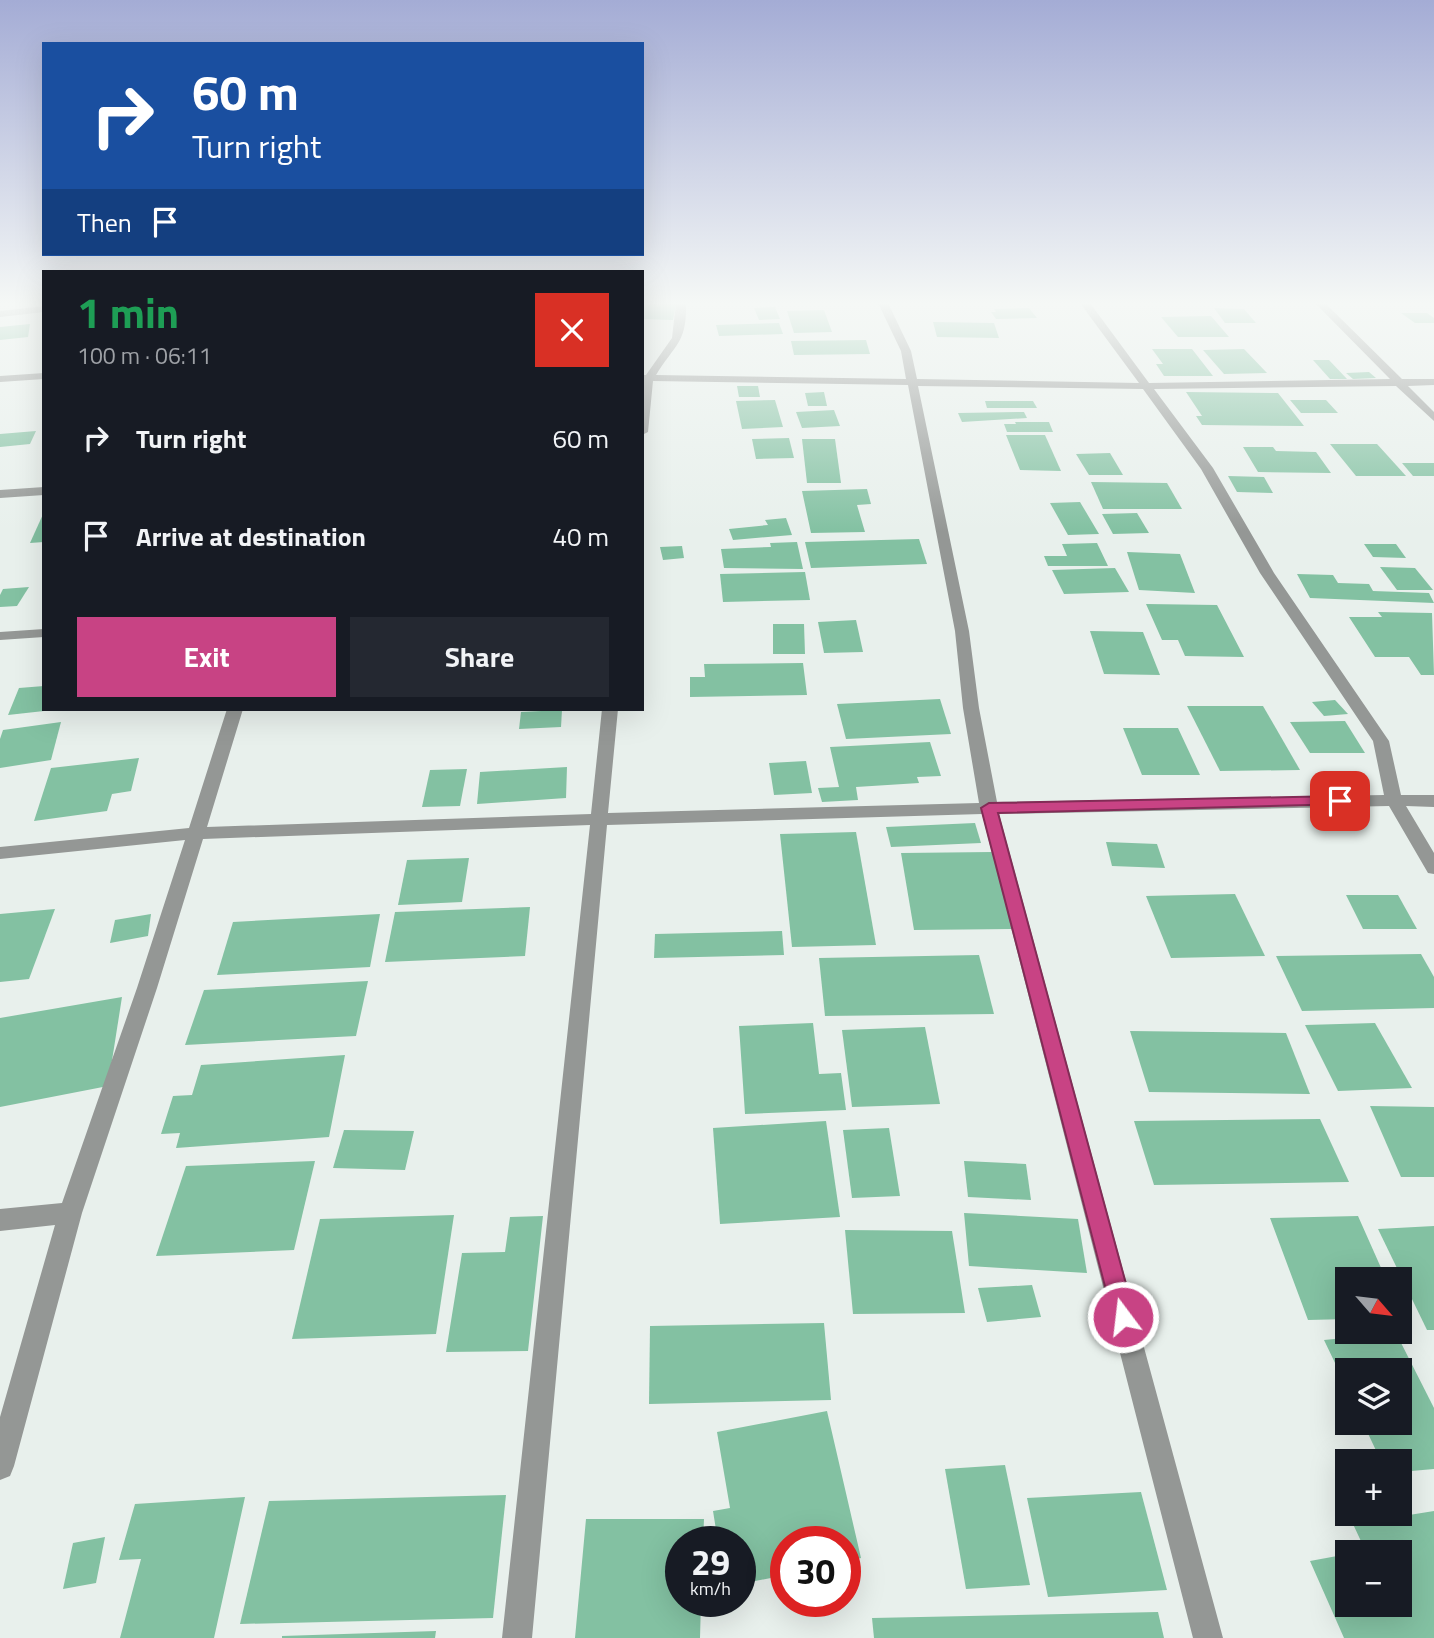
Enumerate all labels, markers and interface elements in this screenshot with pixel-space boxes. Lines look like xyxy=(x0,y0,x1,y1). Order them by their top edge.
text: 60 m xyxy=(192,54,299,129)
icon: right xyxy=(77,70,168,161)
text: Turn right xyxy=(192,122,321,170)
text: Then xyxy=(77,203,132,242)
icon: arrive xyxy=(146,203,184,241)
text: 1 min xyxy=(77,280,179,344)
button: close xyxy=(535,293,609,367)
text: 100 m · 06:11 xyxy=(77,338,212,373)
icon: right xyxy=(77,419,115,457)
text: Turn right xyxy=(136,419,247,458)
text: 60 m xyxy=(552,419,609,458)
icon: arrive xyxy=(77,517,115,555)
text: Arrive at destination xyxy=(136,517,366,556)
text: 40 m xyxy=(552,517,609,556)
button: Exit xyxy=(77,617,336,697)
button: Share xyxy=(350,617,609,697)
pin xyxy=(1310,771,1370,831)
icon: arrive xyxy=(1321,782,1359,820)
north arrow xyxy=(1335,1267,1412,1344)
map controls xyxy=(1335,1267,1412,1617)
position arrow xyxy=(1086,1280,1160,1354)
button: layers xyxy=(1335,1358,1412,1435)
button: + xyxy=(1335,1449,1412,1526)
speed limit sign: 30 xyxy=(770,1526,861,1617)
text: 29 xyxy=(691,1535,730,1589)
button: − xyxy=(1335,1540,1412,1617)
text: km/h xyxy=(690,1575,731,1602)

